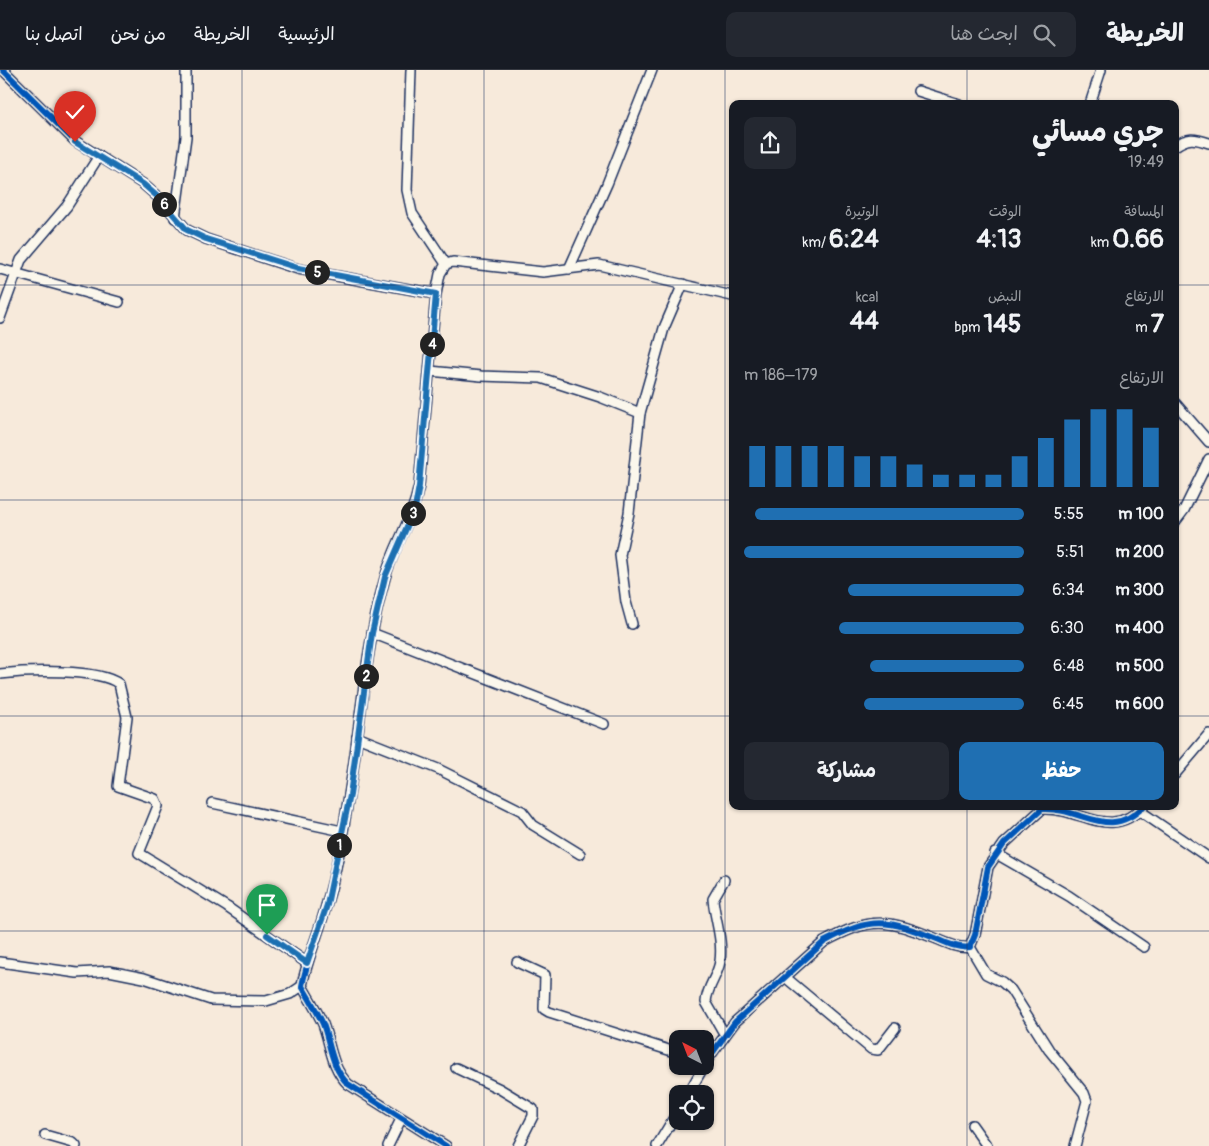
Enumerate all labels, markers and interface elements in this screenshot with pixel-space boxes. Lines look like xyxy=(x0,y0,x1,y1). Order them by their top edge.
search box xyxy=(726,12,1076,57)
text: الخريطة xyxy=(1106,19,1184,48)
icon: search xyxy=(1030,21,1058,49)
text: ابحث هنا xyxy=(950,22,1018,46)
text: اتصل بنا xyxy=(25,23,83,46)
text: من نحن xyxy=(111,23,166,46)
text: الخريطة xyxy=(194,23,250,46)
text: الرئيسية xyxy=(278,23,335,46)
pin xyxy=(54,91,96,142)
icon: check xyxy=(61,98,89,126)
text: جري مسائي xyxy=(1032,115,1164,150)
button: share xyxy=(744,117,796,169)
text: 19:49 xyxy=(1128,152,1164,172)
pin: 6 xyxy=(152,192,176,216)
text: 6 xyxy=(160,196,169,213)
text: الوتيرة xyxy=(845,203,879,220)
text: الوقت xyxy=(989,203,1021,220)
text: المسافة xyxy=(1124,203,1164,220)
text: 6:24 xyxy=(829,224,879,255)
text: 4:13 xyxy=(976,224,1021,255)
text: 0.66 xyxy=(1112,224,1164,255)
text: /km xyxy=(803,234,829,251)
text: km xyxy=(1091,234,1112,251)
pin: 5 xyxy=(304,260,330,284)
text: 5 xyxy=(314,264,321,281)
text: النبض xyxy=(988,288,1021,305)
text: الارتفاع xyxy=(1125,288,1164,305)
text: kcal xyxy=(856,289,879,306)
text: 44 xyxy=(850,306,879,337)
text: 145 xyxy=(984,309,1021,340)
text: 7 xyxy=(1151,309,1164,340)
text: bpm xyxy=(955,319,984,336)
text: m xyxy=(1135,319,1151,336)
pin: 4 xyxy=(420,332,444,356)
text: 4 xyxy=(428,336,437,353)
text: 179–186 m xyxy=(744,365,818,385)
text: الارتفاع xyxy=(1119,368,1164,388)
pin: 3 xyxy=(400,500,426,526)
text: 5:55 xyxy=(1054,504,1084,524)
text: 100 m xyxy=(1118,504,1164,524)
text: 3 xyxy=(410,505,417,522)
text: 5:51 xyxy=(1056,542,1084,562)
text: 200 m xyxy=(1115,542,1164,562)
text: 6:34 xyxy=(1052,580,1084,600)
text: 300 m xyxy=(1116,580,1164,600)
text: 6:30 xyxy=(1051,618,1084,638)
text: 400 m xyxy=(1115,618,1164,638)
text: 6:48 xyxy=(1053,656,1084,676)
text: 500 m xyxy=(1116,656,1164,676)
pin: 2 xyxy=(354,664,378,688)
text: 2 xyxy=(363,668,370,685)
text: 6:45 xyxy=(1052,694,1084,714)
text: 600 m xyxy=(1115,694,1164,714)
button: مشاركة xyxy=(744,742,949,800)
button: حفظ xyxy=(959,742,1164,800)
pin: 1 xyxy=(326,832,352,858)
text: 1 xyxy=(337,837,342,854)
pin xyxy=(246,884,288,935)
icon: arrive xyxy=(253,891,281,919)
north arrow xyxy=(669,1030,714,1075)
map controls xyxy=(669,1030,714,1130)
button: locate xyxy=(669,1085,714,1130)

